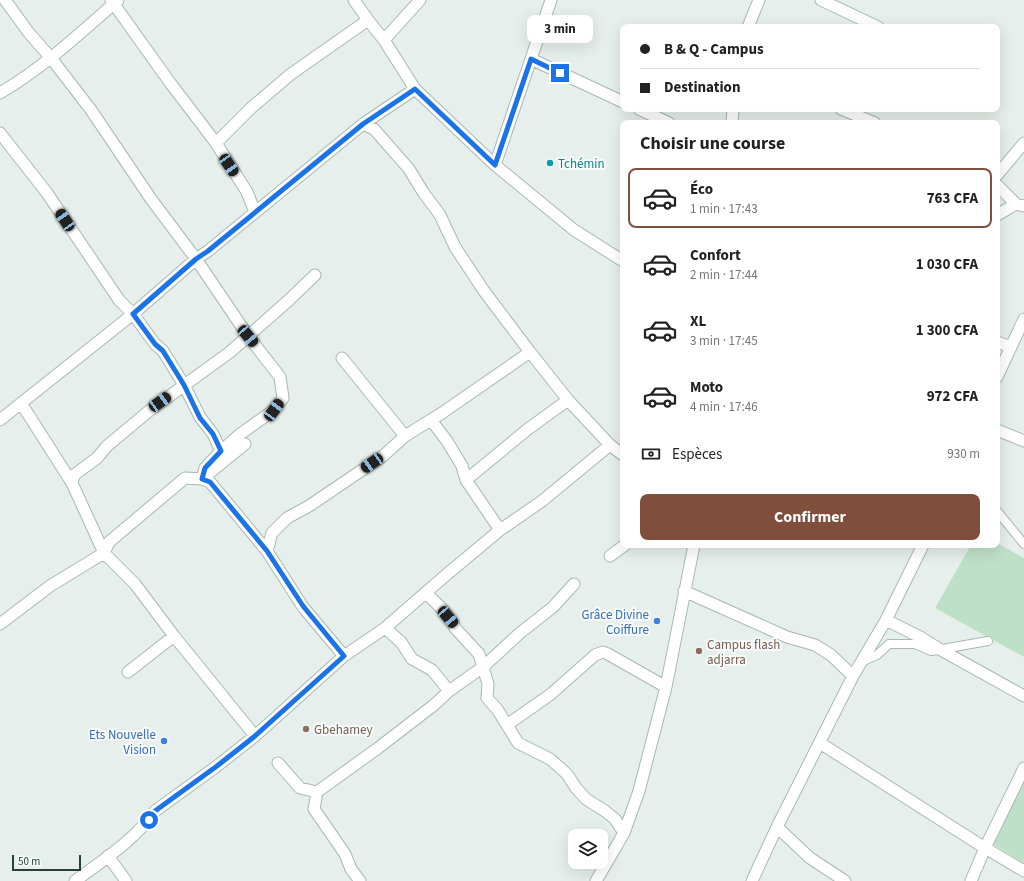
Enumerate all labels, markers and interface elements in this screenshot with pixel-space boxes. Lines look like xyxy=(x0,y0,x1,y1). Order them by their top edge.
callout: 3 min xyxy=(527,15,593,43)
text: 3 min xyxy=(544,20,576,38)
text: B & Q - Campus xyxy=(664,39,764,60)
route end xyxy=(551,64,569,82)
text: Destination xyxy=(664,77,741,98)
text: Choisir une course xyxy=(640,131,785,156)
car xyxy=(217,152,241,178)
place label: Tchémin xyxy=(558,155,605,173)
marker: Tchémin xyxy=(545,158,555,168)
text: Éco xyxy=(690,179,713,200)
icon: car xyxy=(642,180,678,216)
text: 763 CFA xyxy=(927,188,978,209)
text: 1 min · 17:43 xyxy=(690,200,758,218)
car xyxy=(53,207,77,233)
text: Confort xyxy=(690,245,741,266)
icon: car xyxy=(642,246,678,282)
text: 1 030 CFA xyxy=(916,254,978,275)
text: 2 min · 17:44 xyxy=(690,266,758,284)
text: XL xyxy=(690,311,706,332)
icon: car xyxy=(642,312,678,348)
text: 1 300 CFA xyxy=(916,320,978,341)
car xyxy=(236,323,260,349)
text: 3 min · 17:45 xyxy=(690,332,758,350)
text: Moto xyxy=(690,377,723,398)
icon: car xyxy=(642,378,678,414)
text: 972 CFA xyxy=(927,386,978,407)
car xyxy=(147,390,173,414)
car xyxy=(262,397,286,423)
text: 4 min · 17:46 xyxy=(690,398,758,416)
icon: cash xyxy=(640,443,662,465)
text: Espèces xyxy=(672,444,722,465)
text: 930 m xyxy=(947,445,980,463)
car xyxy=(359,451,385,475)
button: Confirmer xyxy=(640,494,980,540)
car xyxy=(436,604,460,630)
place label: Grâce Divine Coiffure xyxy=(582,606,649,639)
marker: Grâce Divine Coiffure xyxy=(652,616,662,626)
place label: Campus flash adjarra xyxy=(707,636,780,669)
marker: Campus flash adjarra xyxy=(694,646,704,656)
place label: Gbehamey xyxy=(314,721,373,739)
marker: Gbehamey xyxy=(301,724,311,734)
place label: Ets Nouvelle Vision xyxy=(89,726,156,759)
marker: Ets Nouvelle Vision xyxy=(159,736,169,746)
route start xyxy=(140,811,158,829)
map controls xyxy=(568,829,608,869)
button: layers xyxy=(568,829,608,869)
scale bar xyxy=(12,853,81,872)
text: 50 m xyxy=(18,854,40,869)

